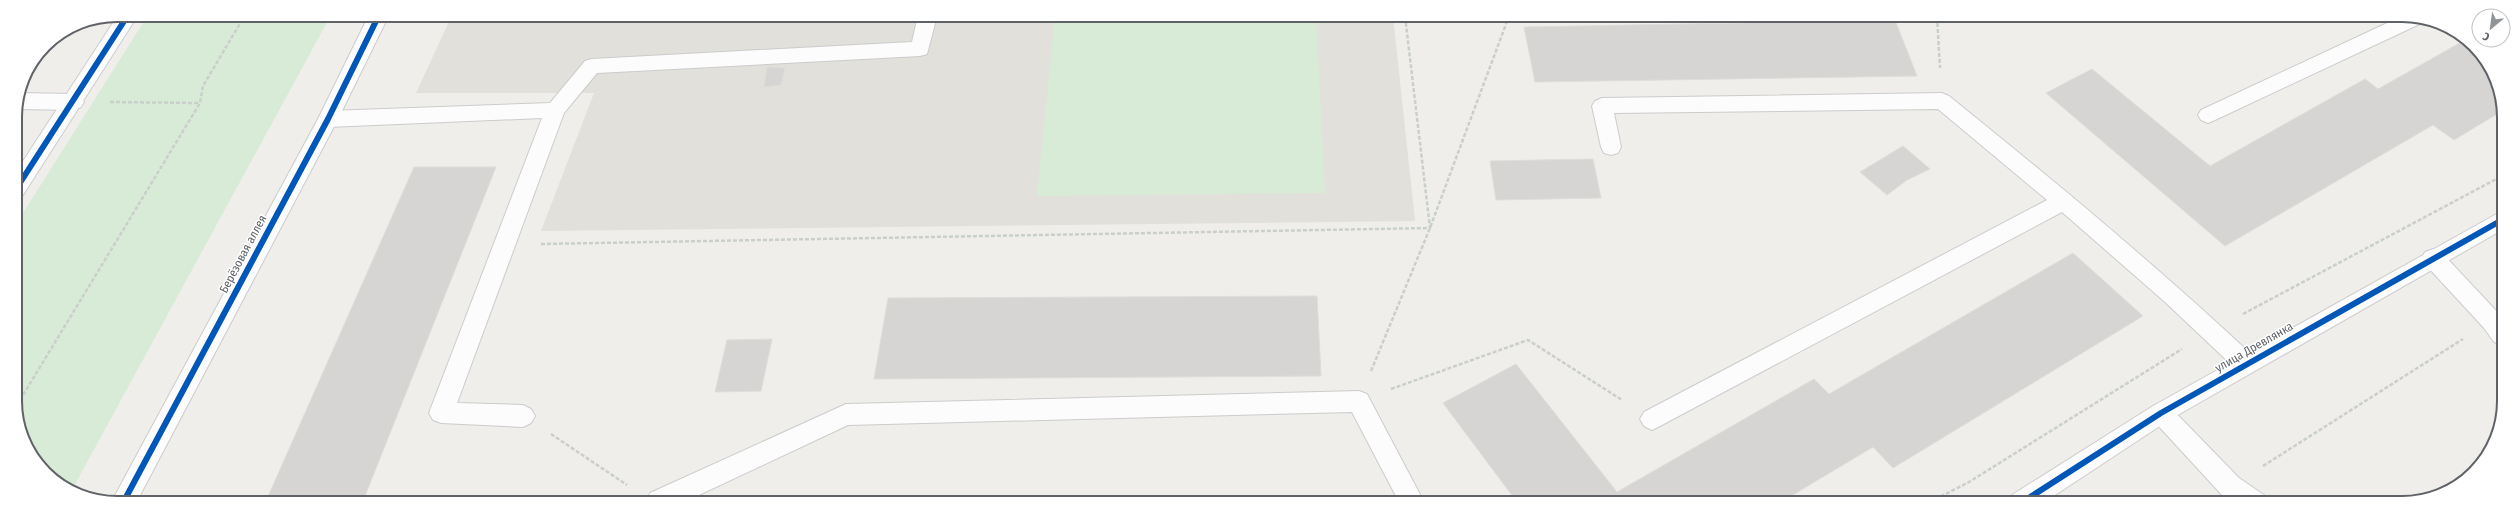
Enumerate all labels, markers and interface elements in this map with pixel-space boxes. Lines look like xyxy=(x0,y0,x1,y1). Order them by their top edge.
north arrow xyxy=(2471,8,2511,48)
text: С xyxy=(2481,29,2492,43)
street label: Берёзовая аллея xyxy=(217,213,269,295)
street label: улица Древлянка xyxy=(2213,319,2296,375)

